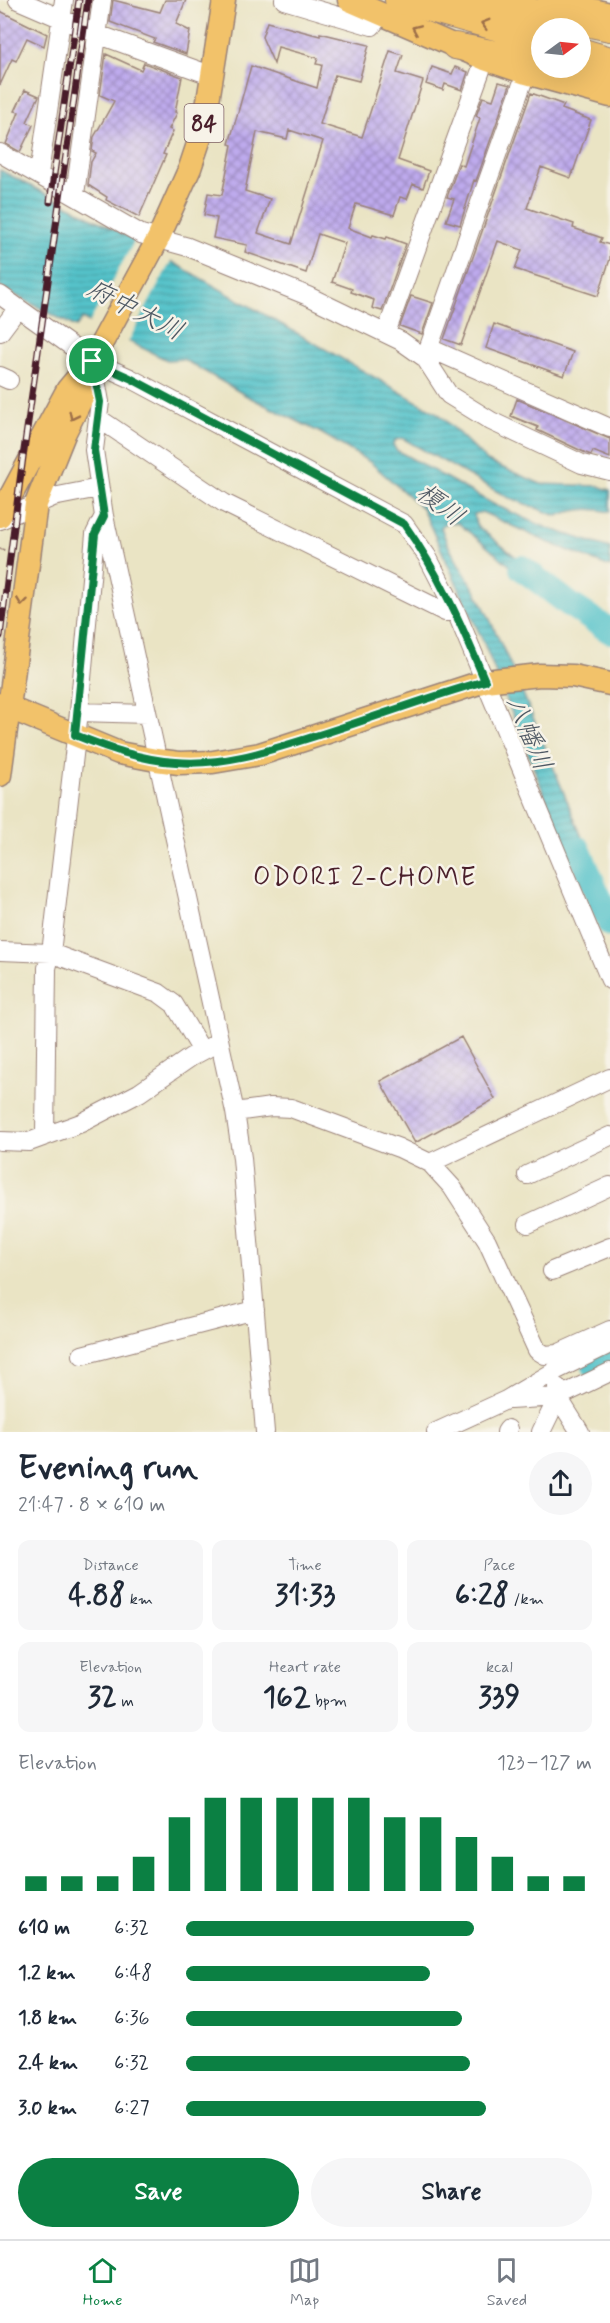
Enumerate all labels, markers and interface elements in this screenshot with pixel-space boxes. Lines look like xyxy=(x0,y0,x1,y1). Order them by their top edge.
north arrow xyxy=(531,18,591,78)
map controls xyxy=(531,18,591,78)
one-way arrow xyxy=(480,19,491,31)
one-way arrow xyxy=(412,24,423,36)
road number: 84 xyxy=(184,104,224,142)
water label: 府中大川 xyxy=(81,272,189,350)
pin xyxy=(66,335,117,386)
icon: arrive xyxy=(75,344,108,377)
one-way arrow xyxy=(69,409,80,420)
water label: 榎川 xyxy=(409,476,471,535)
one-way arrow xyxy=(16,598,29,607)
water label: 八幡川 xyxy=(497,691,559,776)
district label: ODORI 2-CHOME xyxy=(253,861,477,895)
text: Evening run xyxy=(18,1447,198,1491)
button: share xyxy=(529,1452,592,1515)
text: 21:47 · 8 × 610 m xyxy=(18,1492,165,1519)
text: Distance xyxy=(83,1555,139,1576)
text: Time xyxy=(288,1555,322,1576)
text: Pace xyxy=(483,1555,515,1576)
text: 4.88 xyxy=(68,1576,125,1615)
text: 31:33 xyxy=(275,1576,335,1615)
text: 6:28 xyxy=(455,1576,509,1615)
text: km xyxy=(125,1589,153,1610)
text: /km xyxy=(509,1589,544,1610)
text: Elevation xyxy=(79,1657,142,1678)
text: Heart rate xyxy=(269,1657,341,1678)
text: kcal xyxy=(486,1657,513,1678)
text: 32 xyxy=(87,1678,117,1717)
text: 162 xyxy=(263,1678,311,1717)
text: 339 xyxy=(478,1678,520,1717)
text: m xyxy=(117,1691,134,1712)
text: bpm xyxy=(311,1691,347,1712)
text: Elevation xyxy=(18,1750,97,1777)
text: 123–127 m xyxy=(497,1750,592,1777)
text: 610 m xyxy=(18,1915,70,1942)
text: 6:32 xyxy=(114,1915,149,1942)
text: 1.2 km xyxy=(18,1960,75,1987)
text: 6:48 xyxy=(114,1960,152,1987)
text: 1.8 km xyxy=(18,2005,77,2032)
text: 6:36 xyxy=(114,2005,150,2032)
text: 2.4 km xyxy=(18,2050,78,2077)
text: 6:32 xyxy=(114,2050,149,2077)
text: 3.0 km xyxy=(18,2095,77,2122)
text: 6:27 xyxy=(114,2095,149,2122)
button: Save xyxy=(18,2158,299,2227)
button: Share xyxy=(311,2158,592,2227)
tab: Home xyxy=(83,2254,123,2311)
tab: Map xyxy=(288,2254,321,2311)
tab: Saved xyxy=(487,2254,527,2311)

